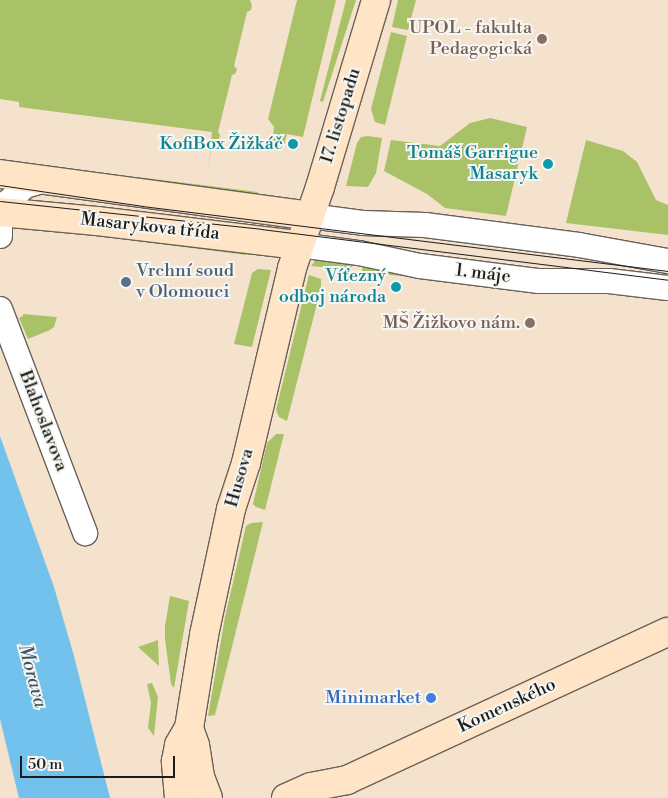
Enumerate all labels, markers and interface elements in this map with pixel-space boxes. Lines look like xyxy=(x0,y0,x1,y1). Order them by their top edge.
place label: UPOL - fakulta Pedagogická xyxy=(409,18,532,60)
marker: UPOL - fakulta Pedagogická xyxy=(536,33,548,45)
street label: 17. listopadu xyxy=(316,66,366,166)
place label: KofiBox Žižkáč xyxy=(159,133,283,155)
marker: KofiBox Žižkáč xyxy=(287,138,299,150)
place label: Tomáš Garrigue Masaryk xyxy=(407,143,538,186)
marker: Tomáš Garrigue Masaryk xyxy=(542,158,554,170)
street label: Masarykova třída xyxy=(79,209,221,245)
street label: 1. máje xyxy=(454,260,512,288)
place label: Vrchní soud v Olomouci xyxy=(136,261,234,304)
place label: Víťezný odboj národa xyxy=(279,266,386,308)
marker: Vrchní soud v Olomouci xyxy=(120,276,132,288)
marker: Víťezný odboj národa xyxy=(390,281,402,293)
place label: MŠ Žižkovo nám. xyxy=(383,312,520,334)
marker: MŠ Žižkovo nám. xyxy=(524,317,536,329)
street label: Blahoslavova xyxy=(14,367,72,475)
street label: Husova xyxy=(221,446,259,510)
water label: Morava xyxy=(13,642,51,710)
street label: Komenského xyxy=(455,674,559,738)
place label: Minimarket xyxy=(325,687,421,709)
marker: Minimarket xyxy=(425,692,437,704)
scale bar xyxy=(22,746,178,778)
text: 50 m xyxy=(28,755,62,774)

